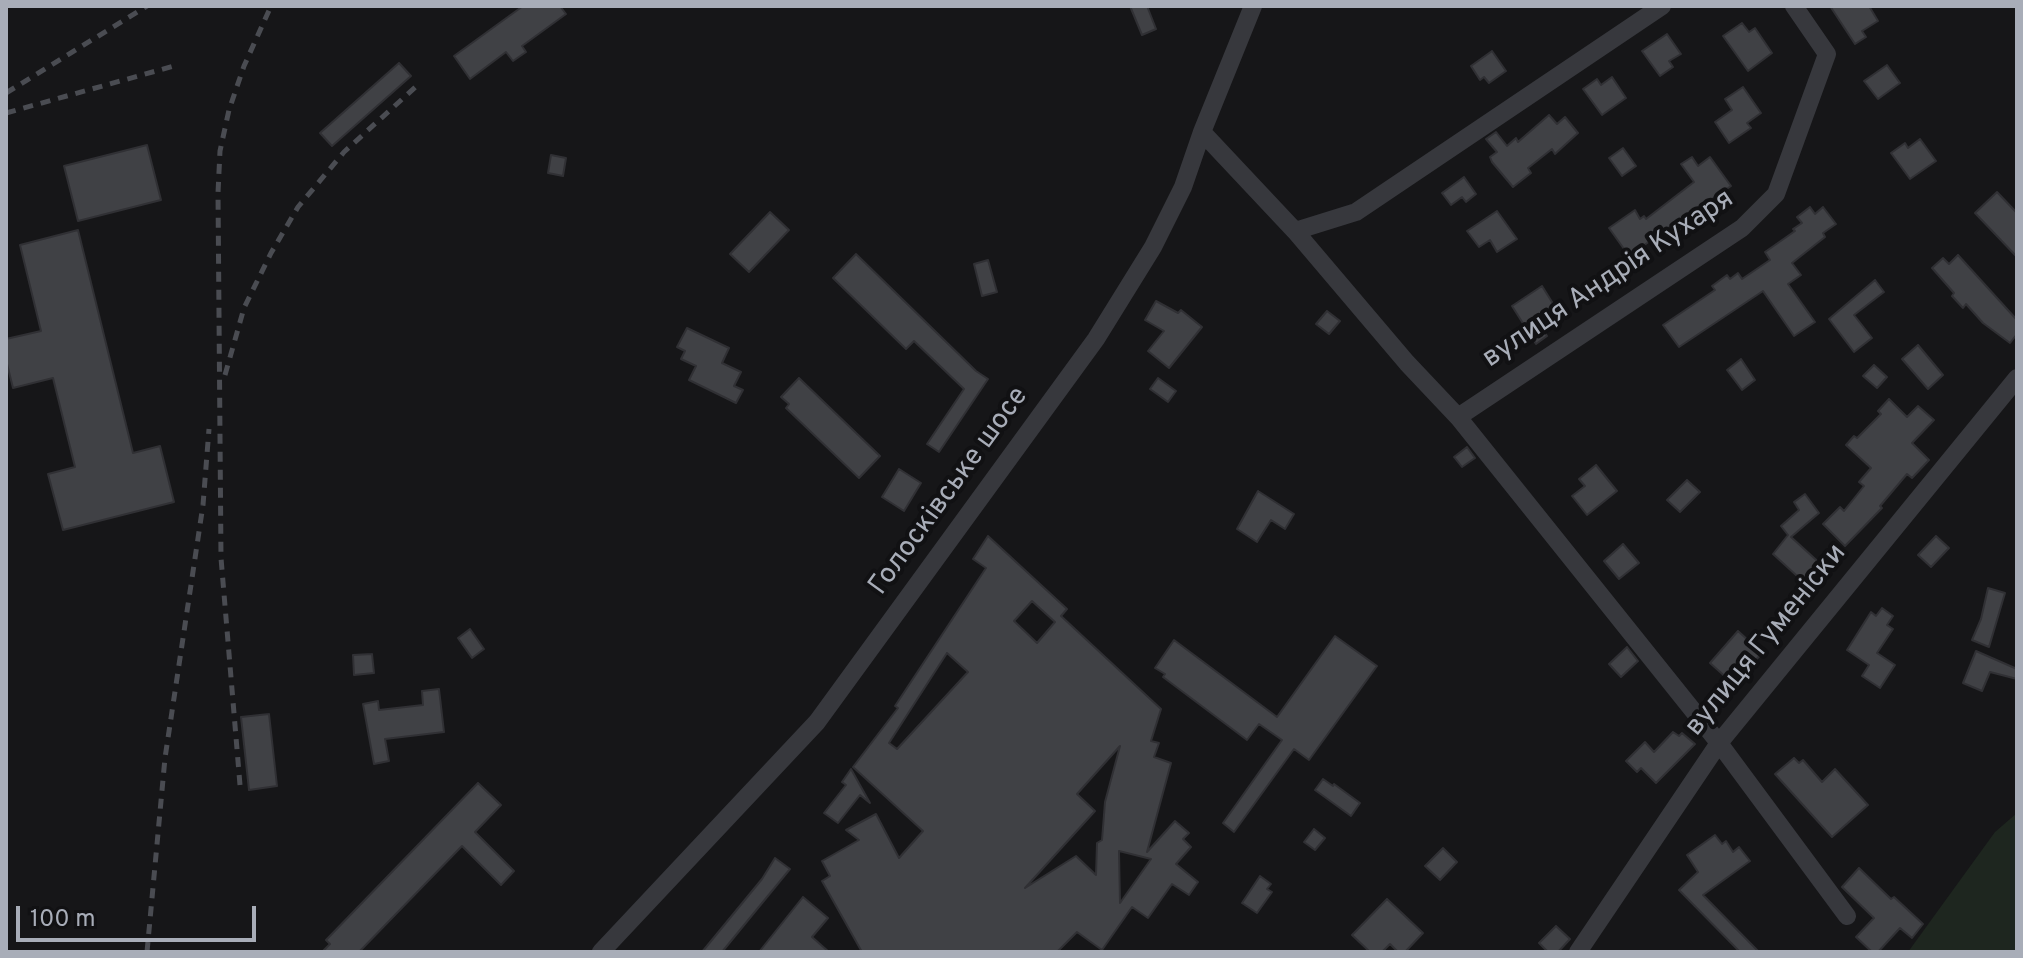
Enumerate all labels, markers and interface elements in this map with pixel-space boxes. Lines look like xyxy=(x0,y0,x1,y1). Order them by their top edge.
street label: вулиця Андрія Кухаря xyxy=(1477,183,1741,377)
street label: Голосківське шосе xyxy=(863,381,1037,603)
street label: вулиця Гуменіски xyxy=(1679,538,1855,744)
scale bar xyxy=(20,890,260,940)
text: 100 m xyxy=(30,905,96,935)

